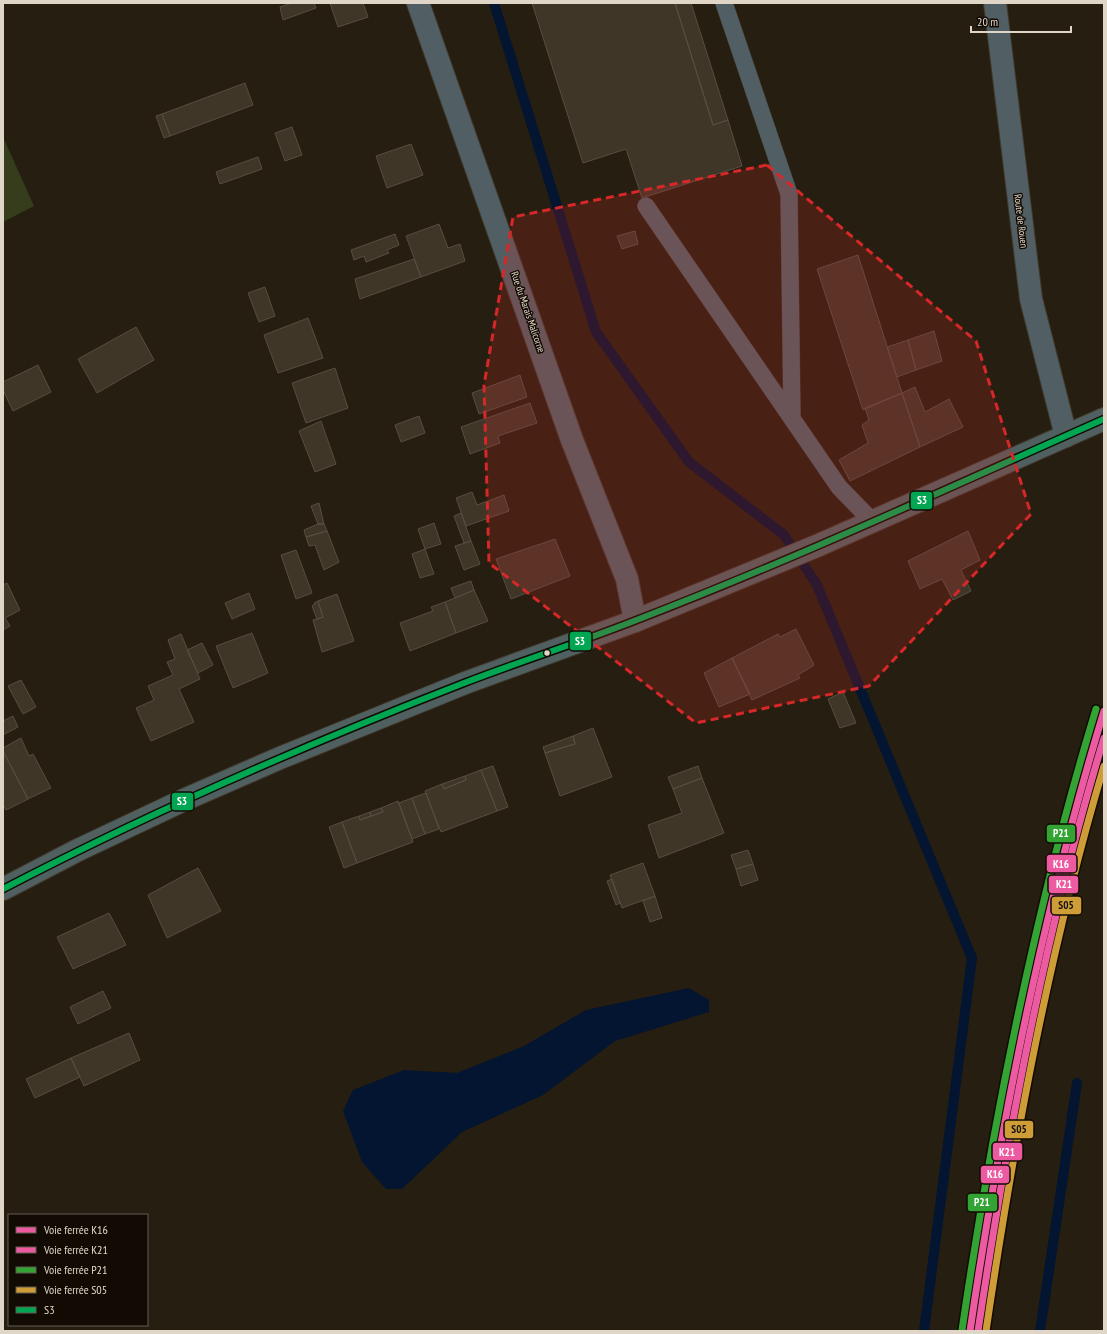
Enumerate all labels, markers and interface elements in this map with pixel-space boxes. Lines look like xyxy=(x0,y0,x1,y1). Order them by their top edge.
scale bar xyxy=(971,8,1071,34)
text: 20 m xyxy=(977,14,998,29)
street label: Route de Rouen xyxy=(1011,193,1031,249)
street label: Rue du Marais Malicorne xyxy=(508,270,548,354)
line badge: S3 xyxy=(910,491,933,510)
text: S3 xyxy=(917,493,927,507)
line badge: S3 xyxy=(569,631,592,651)
text: S3 xyxy=(575,634,585,648)
unlabelled marker xyxy=(542,648,552,658)
line badge: S3 xyxy=(171,792,194,811)
text: S3 xyxy=(177,794,187,808)
line badge: P21 xyxy=(1046,824,1076,843)
text: P21 xyxy=(1053,826,1069,840)
line badge: K16 xyxy=(1046,854,1077,873)
text: K16 xyxy=(1053,857,1069,871)
line badge: K21 xyxy=(1048,875,1079,894)
text: K21 xyxy=(1056,877,1072,891)
line badge: S05 xyxy=(1051,896,1082,915)
text: S05 xyxy=(1058,898,1074,912)
line badge: S05 xyxy=(1004,1120,1034,1139)
text: S05 xyxy=(1011,1122,1027,1136)
line badge: K21 xyxy=(992,1142,1023,1161)
text: K21 xyxy=(999,1145,1015,1159)
line badge: K16 xyxy=(980,1165,1010,1184)
text: K16 xyxy=(987,1167,1003,1181)
line badge: P21 xyxy=(967,1193,998,1212)
text: P21 xyxy=(974,1195,990,1209)
legend xyxy=(8,1214,148,1326)
text: Voie ferrée K16 xyxy=(43,1222,108,1237)
text: Voie ferrée K21 xyxy=(43,1242,108,1257)
text: Voie ferrée P21 xyxy=(43,1262,107,1277)
text: Voie ferrée S05 xyxy=(43,1282,107,1297)
text: S3 xyxy=(44,1302,55,1317)

